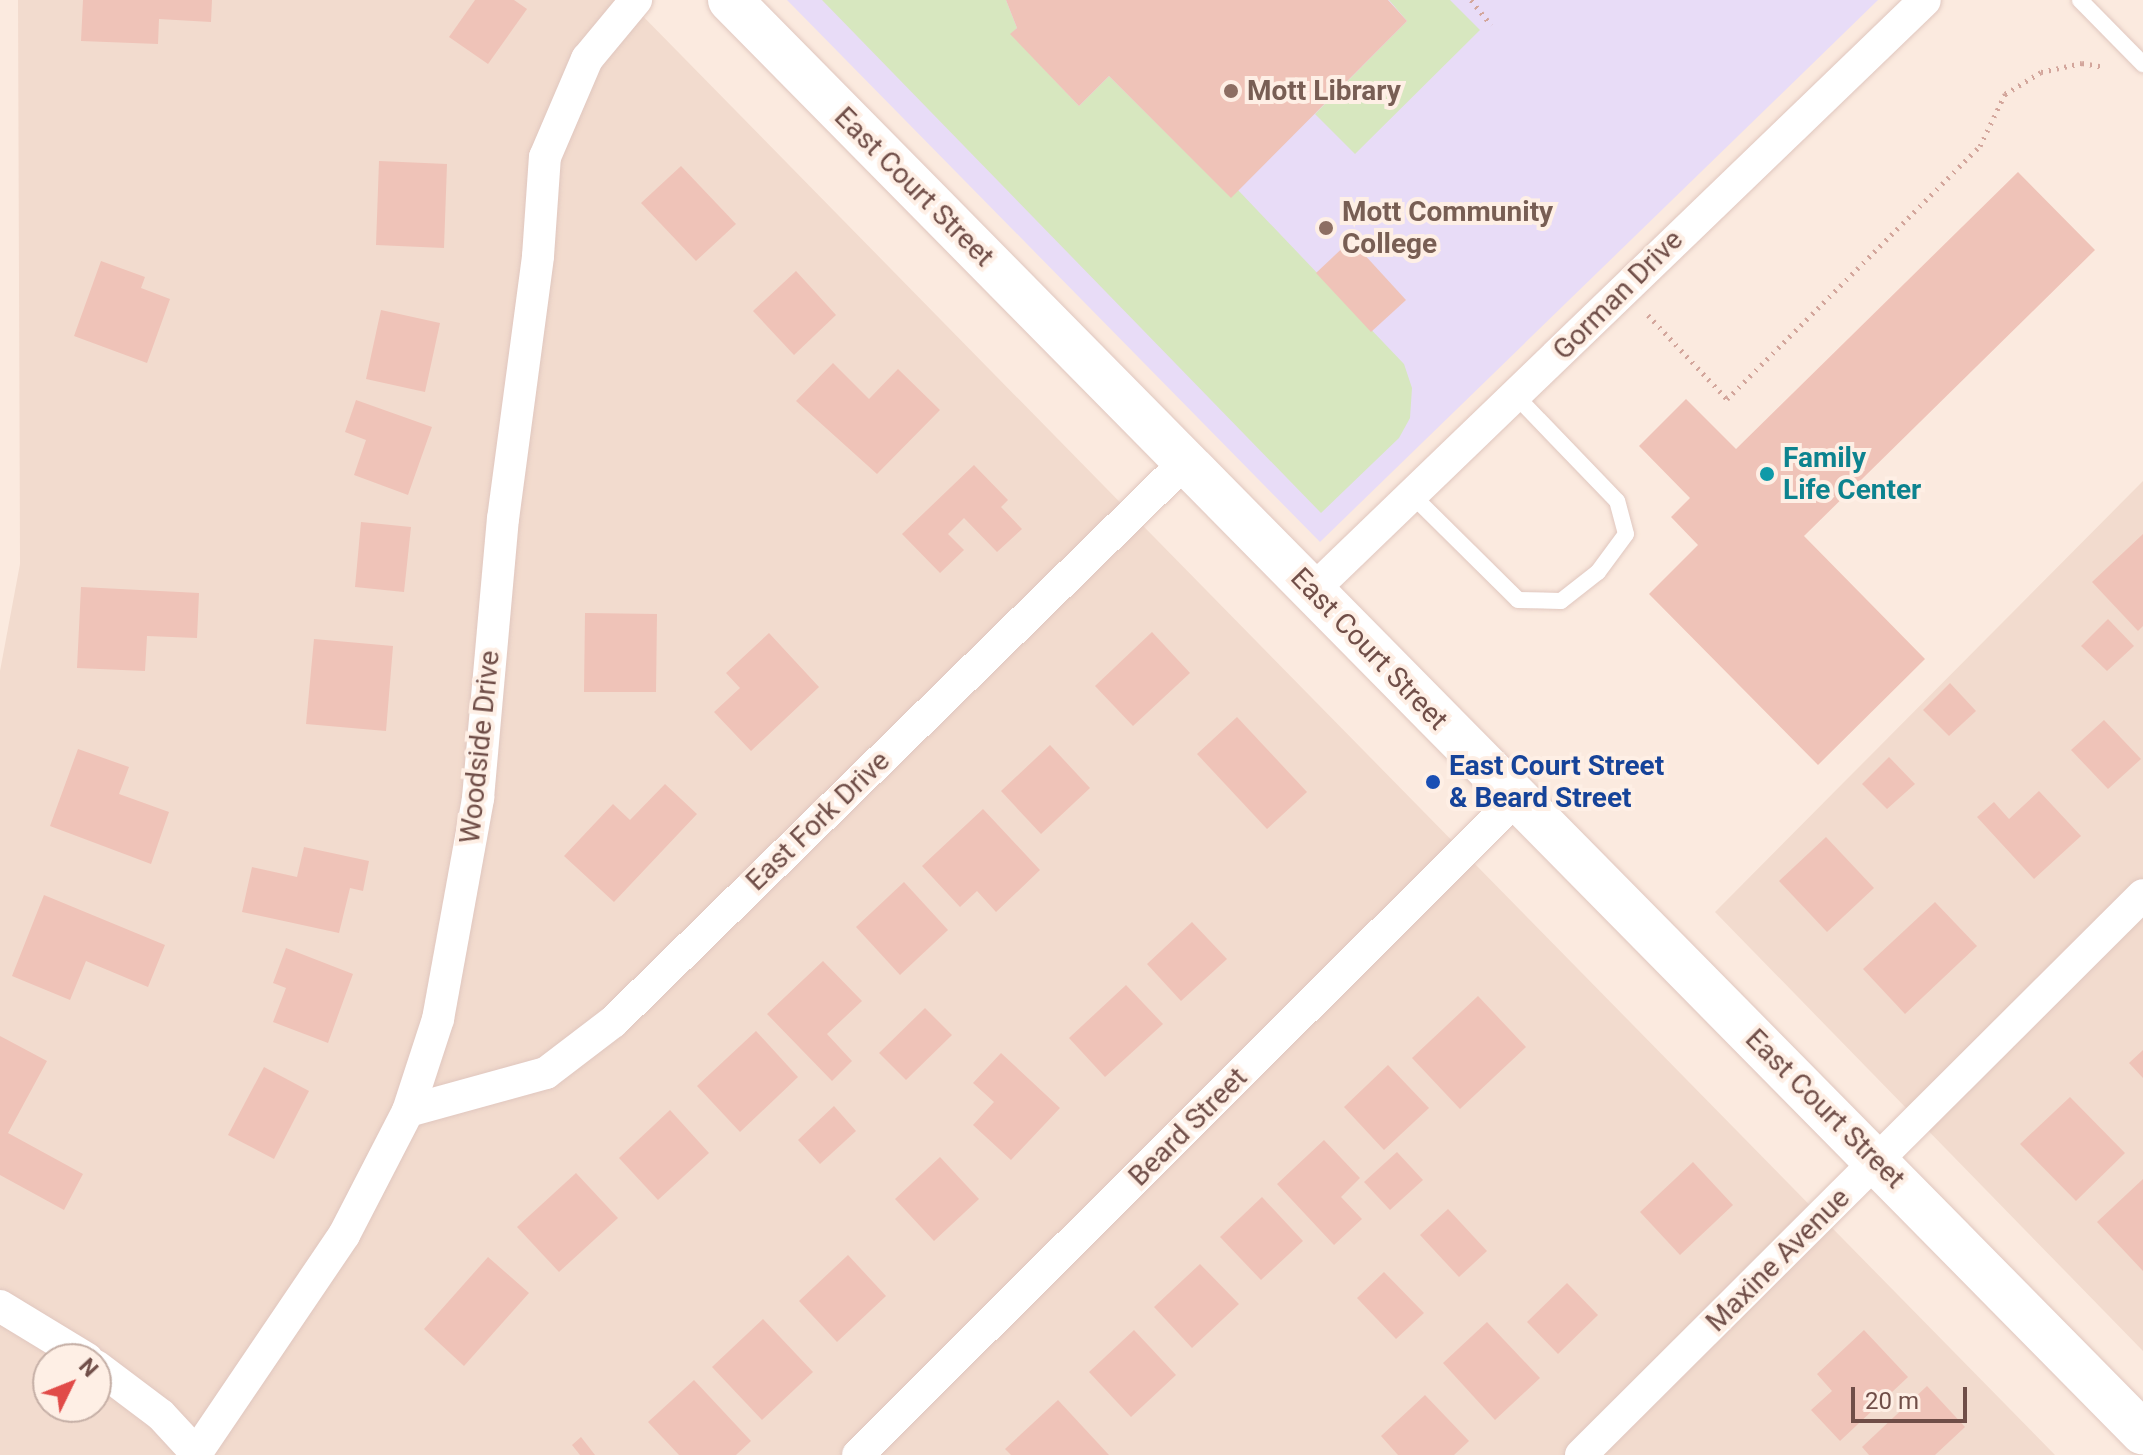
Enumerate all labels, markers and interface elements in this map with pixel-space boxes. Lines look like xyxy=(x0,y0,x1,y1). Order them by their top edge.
place label: Mott Library xyxy=(1247,74,1401,108)
marker: Mott Library xyxy=(1222,82,1240,100)
street label: East Court Street xyxy=(827,100,1001,274)
place label: Mott Community College xyxy=(1342,195,1553,261)
marker: Mott Community College xyxy=(1317,219,1335,237)
street label: Gorman Drive xyxy=(1546,223,1690,367)
place label: Family Life Center xyxy=(1783,441,1921,507)
marker: Family Life Center xyxy=(1758,465,1776,483)
street label: East Court Street xyxy=(1283,561,1455,737)
street label: Woodside Drive xyxy=(453,649,507,845)
street label: East Fork Drive xyxy=(739,744,897,898)
place label: East Court Street & Beard Street xyxy=(1449,749,1664,815)
marker: East Court Street & Beard Street xyxy=(1424,773,1442,791)
street label: East Court Street xyxy=(1738,1022,1912,1196)
street label: Beard Street xyxy=(1122,1061,1254,1193)
street label: Maxine Avenue xyxy=(1699,1181,1857,1339)
north arrow xyxy=(32,1343,112,1423)
text: N xyxy=(74,1353,103,1382)
scale bar xyxy=(1855,1371,1971,1421)
text: 20 m xyxy=(1865,1387,1919,1415)

